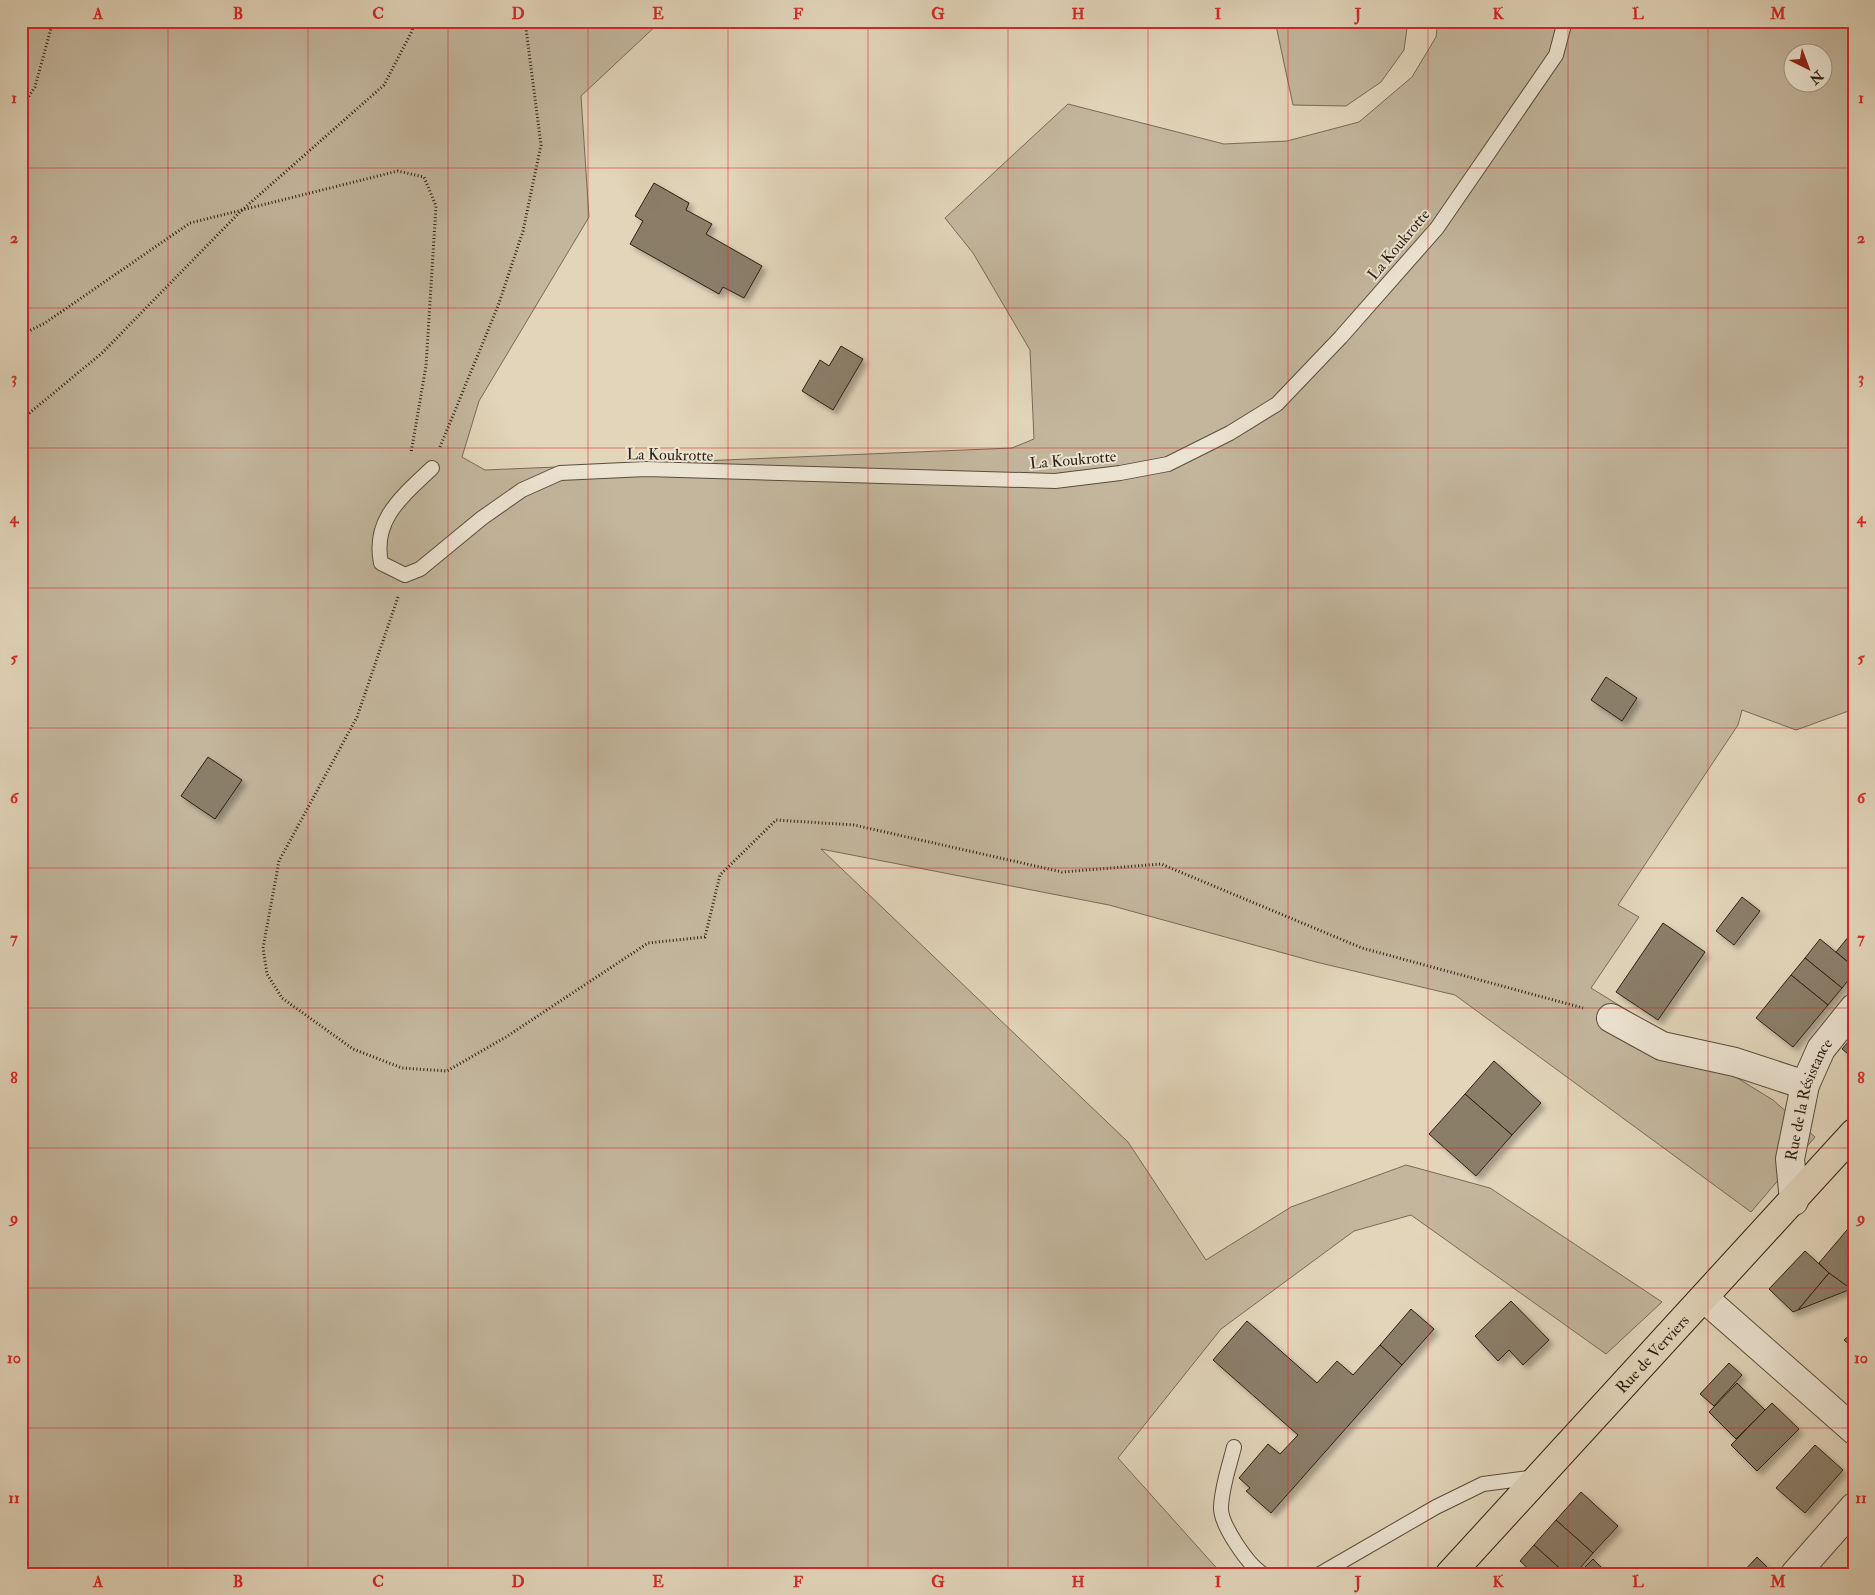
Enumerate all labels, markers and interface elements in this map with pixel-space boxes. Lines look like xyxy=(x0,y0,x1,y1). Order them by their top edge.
text: A xyxy=(92,4,104,24)
text: B xyxy=(233,4,243,24)
text: C xyxy=(372,4,384,24)
text: D xyxy=(511,4,525,24)
text: E xyxy=(652,4,664,24)
text: F xyxy=(793,4,803,24)
text: G xyxy=(931,4,945,24)
text: H xyxy=(1071,4,1085,24)
text: I xyxy=(1215,4,1222,24)
text: J xyxy=(1354,4,1362,25)
text: K xyxy=(1492,4,1504,24)
text: L xyxy=(1632,4,1644,24)
text: M xyxy=(1769,4,1786,24)
north arrow xyxy=(1782,42,1832,92)
text: N xyxy=(1806,66,1827,88)
text: 1 xyxy=(11,88,17,108)
text: 1 xyxy=(1858,88,1864,108)
street label: La Koukrotte xyxy=(1363,205,1435,284)
text: 2 xyxy=(10,228,18,248)
text: 2 xyxy=(1857,228,1865,248)
text: 3 xyxy=(11,368,17,388)
text: 3 xyxy=(1858,368,1864,388)
street label: La Koukrotte xyxy=(626,444,714,466)
street label: La Koukrotte xyxy=(1029,446,1117,474)
text: 4 xyxy=(9,508,20,528)
text: 4 xyxy=(1856,508,1867,528)
text: 5 xyxy=(10,648,18,668)
text: 5 xyxy=(1857,648,1865,668)
text: 6 xyxy=(10,788,20,808)
text: 6 xyxy=(1857,788,1867,808)
text: 7 xyxy=(10,928,18,948)
text: 7 xyxy=(1857,928,1865,948)
street label: Rue de la Résistance xyxy=(1781,1034,1837,1162)
text: 8 xyxy=(10,1068,18,1088)
text: 8 xyxy=(1857,1068,1865,1088)
text: 9 xyxy=(8,1208,18,1228)
text: 9 xyxy=(1855,1208,1865,1228)
street label: Rue de Verviers xyxy=(1612,1311,1694,1398)
text: 10 xyxy=(7,1348,21,1368)
text: 10 xyxy=(1854,1348,1868,1368)
text: 11 xyxy=(8,1488,20,1508)
text: 11 xyxy=(1855,1488,1867,1508)
text: A xyxy=(92,1572,104,1592)
text: B xyxy=(233,1572,243,1592)
text: C xyxy=(372,1572,384,1592)
text: D xyxy=(511,1572,525,1592)
text: E xyxy=(652,1572,664,1592)
text: F xyxy=(793,1572,803,1592)
text: G xyxy=(931,1572,945,1592)
text: H xyxy=(1071,1572,1085,1592)
text: I xyxy=(1215,1572,1222,1592)
text: J xyxy=(1354,1572,1362,1593)
text: K xyxy=(1492,1572,1504,1592)
text: L xyxy=(1632,1572,1644,1592)
text: M xyxy=(1769,1572,1786,1592)

